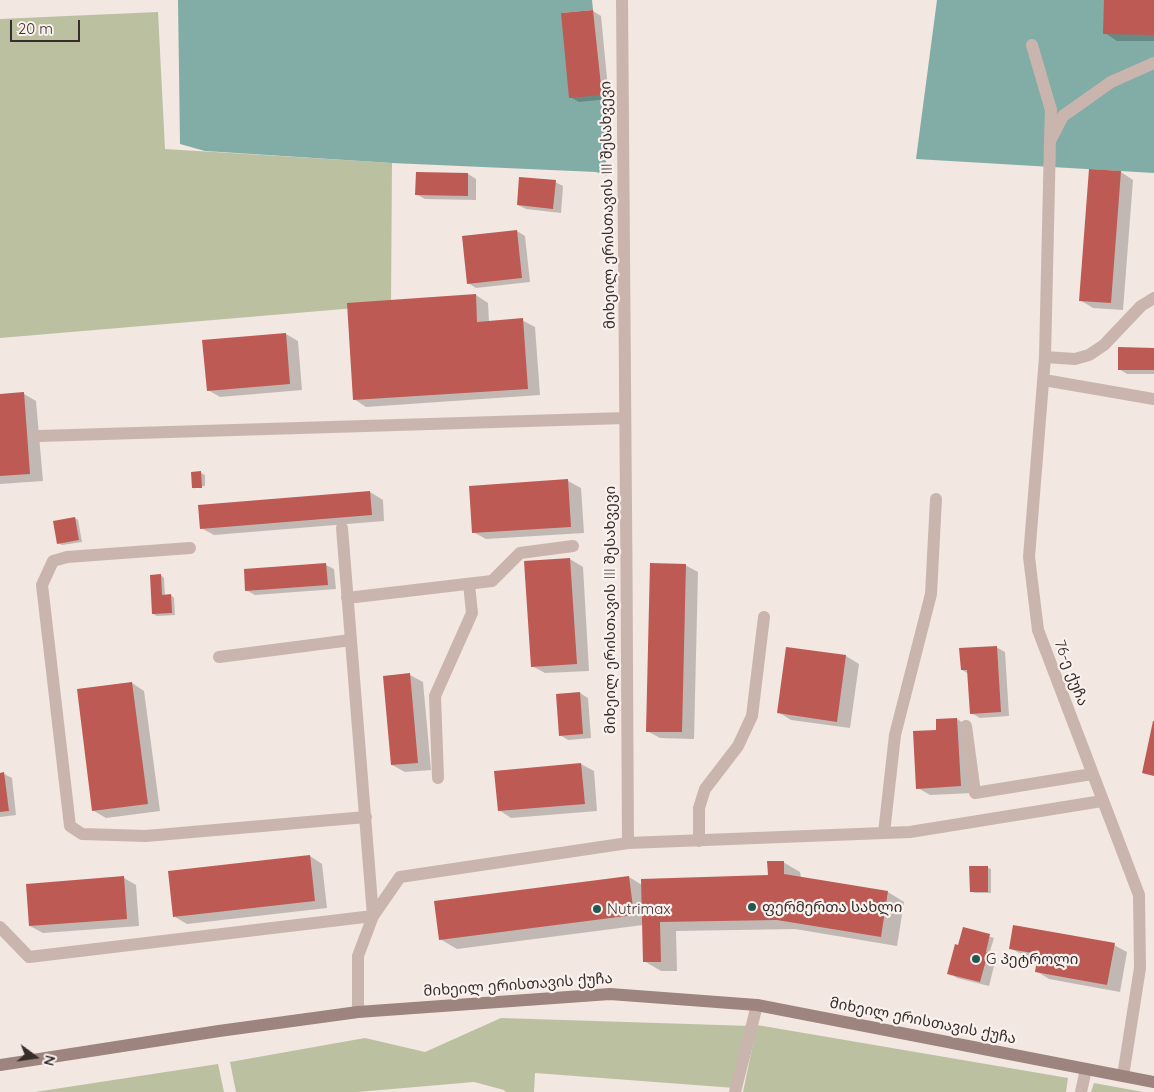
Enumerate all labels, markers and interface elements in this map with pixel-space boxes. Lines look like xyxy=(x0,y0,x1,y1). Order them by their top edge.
scale bar xyxy=(12,10,82,42)
text: 20 m xyxy=(18,19,53,38)
street label: მიხეილ ერისთავის III შესახვევი xyxy=(597,81,619,329)
street label: მიხეილ ერისთავის III შესახვევი xyxy=(601,486,619,734)
street label: 76-ე ქუჩა xyxy=(1050,638,1092,708)
place label: ფერმერთა სახლი xyxy=(762,898,902,916)
place label: Nutrimax xyxy=(607,900,671,918)
marker: ფერმერთა სახლი xyxy=(746,901,758,913)
marker: Nutrimax xyxy=(591,903,603,915)
place label: G პეტროლი xyxy=(986,950,1078,968)
marker: G პეტროლი xyxy=(970,953,982,965)
street label: მიხეილ ერისთავის ქუჩა xyxy=(423,969,613,1001)
street label: მიხეილ ერისთავის ქუჩა xyxy=(828,994,1018,1048)
north arrow xyxy=(10,1032,60,1082)
text: N xyxy=(40,1053,60,1068)

